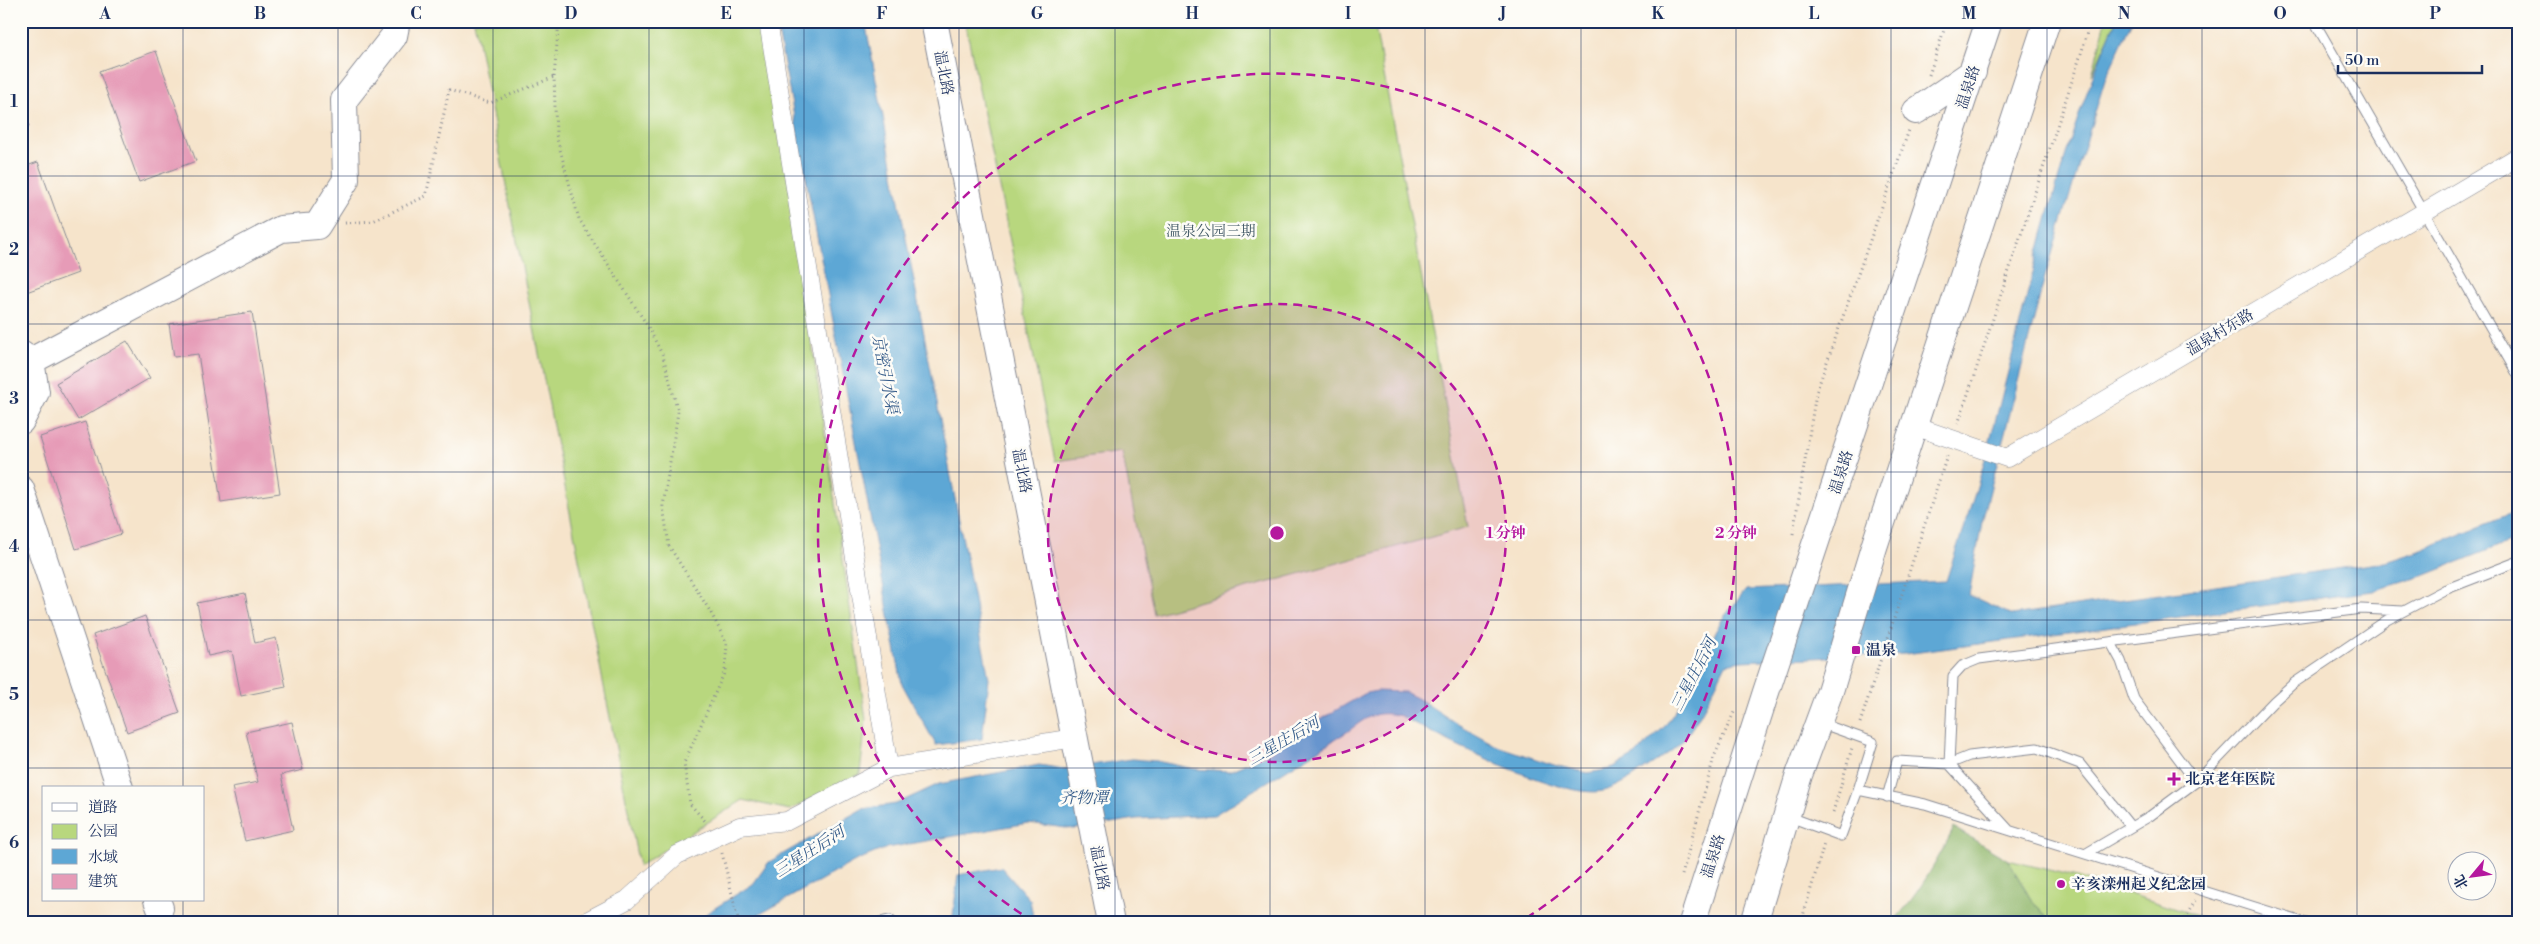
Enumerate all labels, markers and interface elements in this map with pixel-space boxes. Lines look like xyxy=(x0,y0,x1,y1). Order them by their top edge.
text: A xyxy=(98,4,111,24)
text: B xyxy=(254,4,266,24)
text: C xyxy=(410,4,422,24)
text: D xyxy=(565,4,578,24)
text: E xyxy=(720,4,732,24)
text: F xyxy=(876,4,888,24)
text: G xyxy=(1031,4,1044,24)
text: H xyxy=(1185,4,1199,24)
text: I xyxy=(1345,4,1351,24)
text: J xyxy=(1498,4,1506,24)
text: K xyxy=(1652,4,1666,24)
text: L xyxy=(1809,4,1820,24)
text: M xyxy=(1962,4,1977,24)
text: N xyxy=(2118,4,2131,24)
text: O xyxy=(2273,4,2287,24)
text: P xyxy=(2429,4,2441,24)
scale bar xyxy=(2338,42,2481,74)
street label: 温北路 xyxy=(930,49,957,97)
text: 50 m xyxy=(2345,51,2379,70)
street label: 温泉路 xyxy=(1952,63,1984,111)
text: 1 xyxy=(10,92,18,112)
park label: 温泉公园三期 xyxy=(1166,222,1256,241)
text: 2 xyxy=(9,240,19,260)
street label: 温泉村东路 xyxy=(2183,305,2257,360)
water label: 京密引水渠 xyxy=(868,333,903,417)
text: 3 xyxy=(9,389,19,409)
street label: 温北路 xyxy=(1008,447,1035,495)
street label: 温泉路 xyxy=(1825,448,1857,496)
centre of rings xyxy=(1268,524,1286,542)
text: 1 分钟 xyxy=(1486,524,1526,543)
text: 2 分钟 xyxy=(1715,524,1757,543)
text: 4 xyxy=(9,537,20,557)
water label: 三星庄后河 xyxy=(1667,632,1722,715)
place label: 温泉 xyxy=(1866,641,1896,660)
marker: 温泉 xyxy=(1850,644,1862,656)
text: 5 xyxy=(9,685,19,705)
water label: 三星庄后河 xyxy=(1244,711,1326,770)
place label: 北京老年医院 xyxy=(2185,770,2275,789)
marker: 北京老年医院 xyxy=(2167,772,2181,786)
legend xyxy=(42,786,205,902)
water label: 齐物潭 xyxy=(1060,788,1111,808)
text: 道路 xyxy=(88,798,118,817)
water label: 三星庄后河 xyxy=(771,820,851,882)
text: 公园 xyxy=(88,822,118,841)
street label: 温泉路 xyxy=(1697,832,1729,880)
text: 6 xyxy=(9,833,19,853)
street label: 温北路 xyxy=(1086,844,1113,892)
text: 水域 xyxy=(88,848,118,867)
north arrow xyxy=(2448,852,2498,902)
text: 北 xyxy=(2450,871,2473,892)
text: 建筑 xyxy=(88,872,118,891)
place label: 辛亥滦州起义纪念园 xyxy=(2071,875,2206,894)
marker: 辛亥滦州起义纪念园 xyxy=(2055,878,2067,890)

